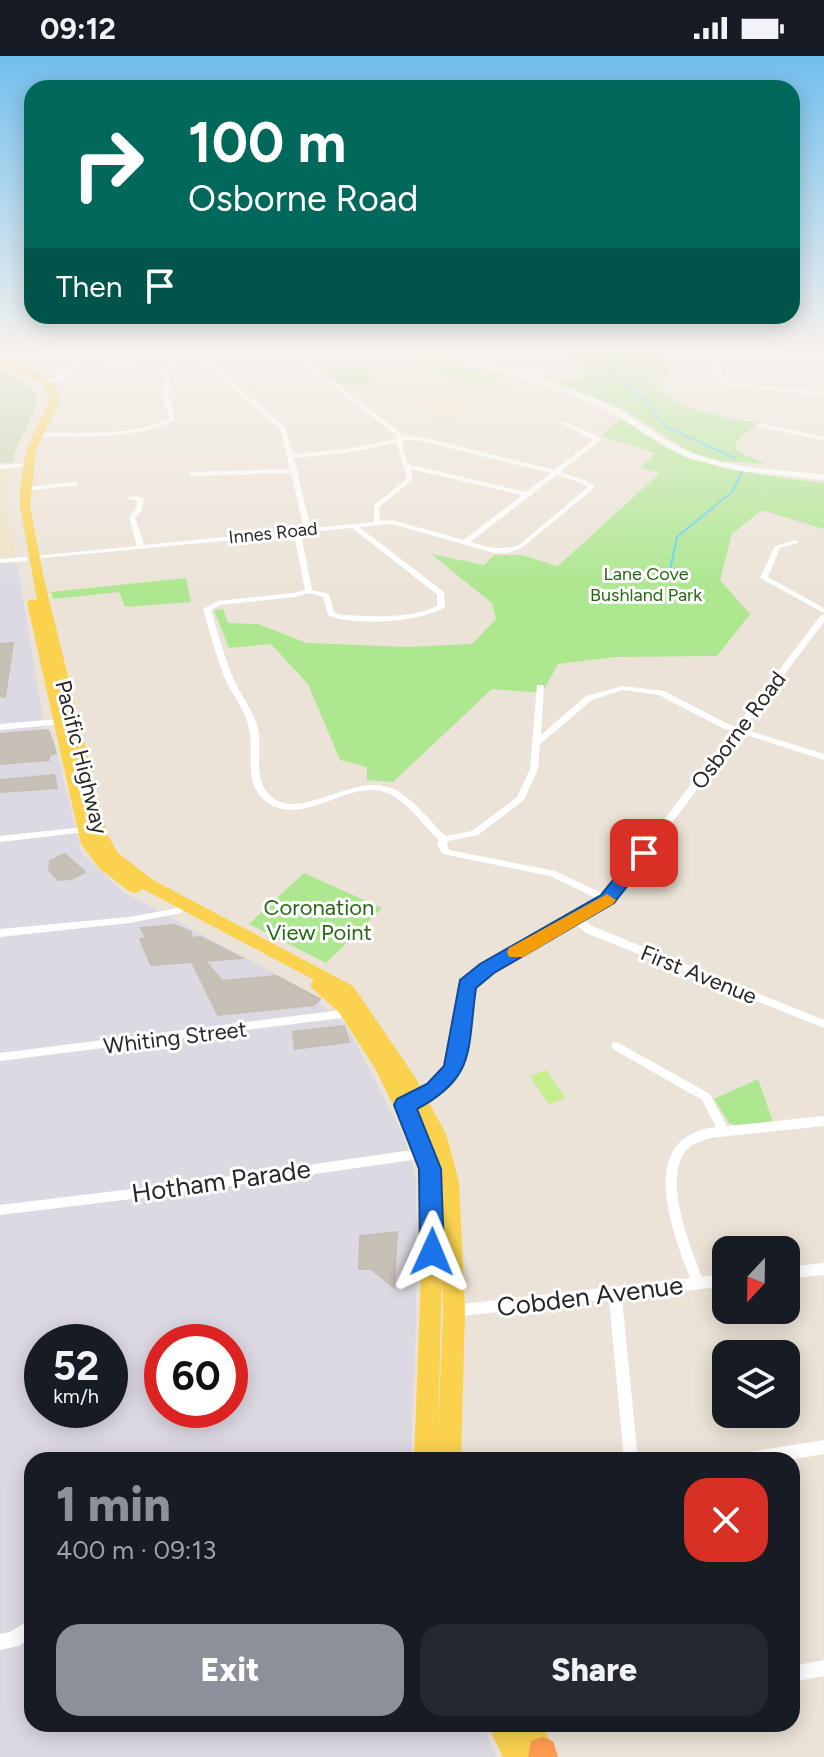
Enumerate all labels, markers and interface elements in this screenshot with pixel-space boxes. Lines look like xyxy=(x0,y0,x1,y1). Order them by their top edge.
text: 09:12 xyxy=(40,10,116,47)
text: 100 m xyxy=(188,109,346,176)
icon: right xyxy=(56,112,160,216)
text: Osborne Road xyxy=(188,177,418,220)
icon: arrive xyxy=(138,264,182,308)
text: Then xyxy=(56,268,122,305)
street label: Innes Road xyxy=(228,517,318,549)
park label: Lane Cove Bushland Park xyxy=(590,563,702,606)
street label: Osborne Road xyxy=(685,666,792,795)
street label: Pacific Highway xyxy=(49,677,114,837)
pin xyxy=(610,819,678,887)
icon: arrive xyxy=(622,831,666,875)
park label: Coronation View Point xyxy=(264,894,374,946)
street label: First Avenue xyxy=(637,939,761,1010)
street label: Whiting Street xyxy=(102,1015,248,1060)
street label: Hotham Parade xyxy=(130,1153,312,1209)
position arrow xyxy=(390,1210,474,1294)
north arrow xyxy=(712,1236,800,1324)
map controls xyxy=(712,1236,800,1428)
street label: Cobden Avenue xyxy=(495,1269,685,1323)
speed limit sign: 60 xyxy=(144,1324,248,1428)
button: layers xyxy=(712,1340,800,1428)
text: 52 xyxy=(53,1342,99,1390)
text: km/h xyxy=(53,1384,99,1408)
text: 1 min xyxy=(56,1475,171,1533)
button: close xyxy=(684,1478,768,1562)
text: 400 m · 09:13 xyxy=(56,1534,216,1566)
button: Exit xyxy=(56,1624,404,1716)
button: Share xyxy=(420,1624,768,1716)

